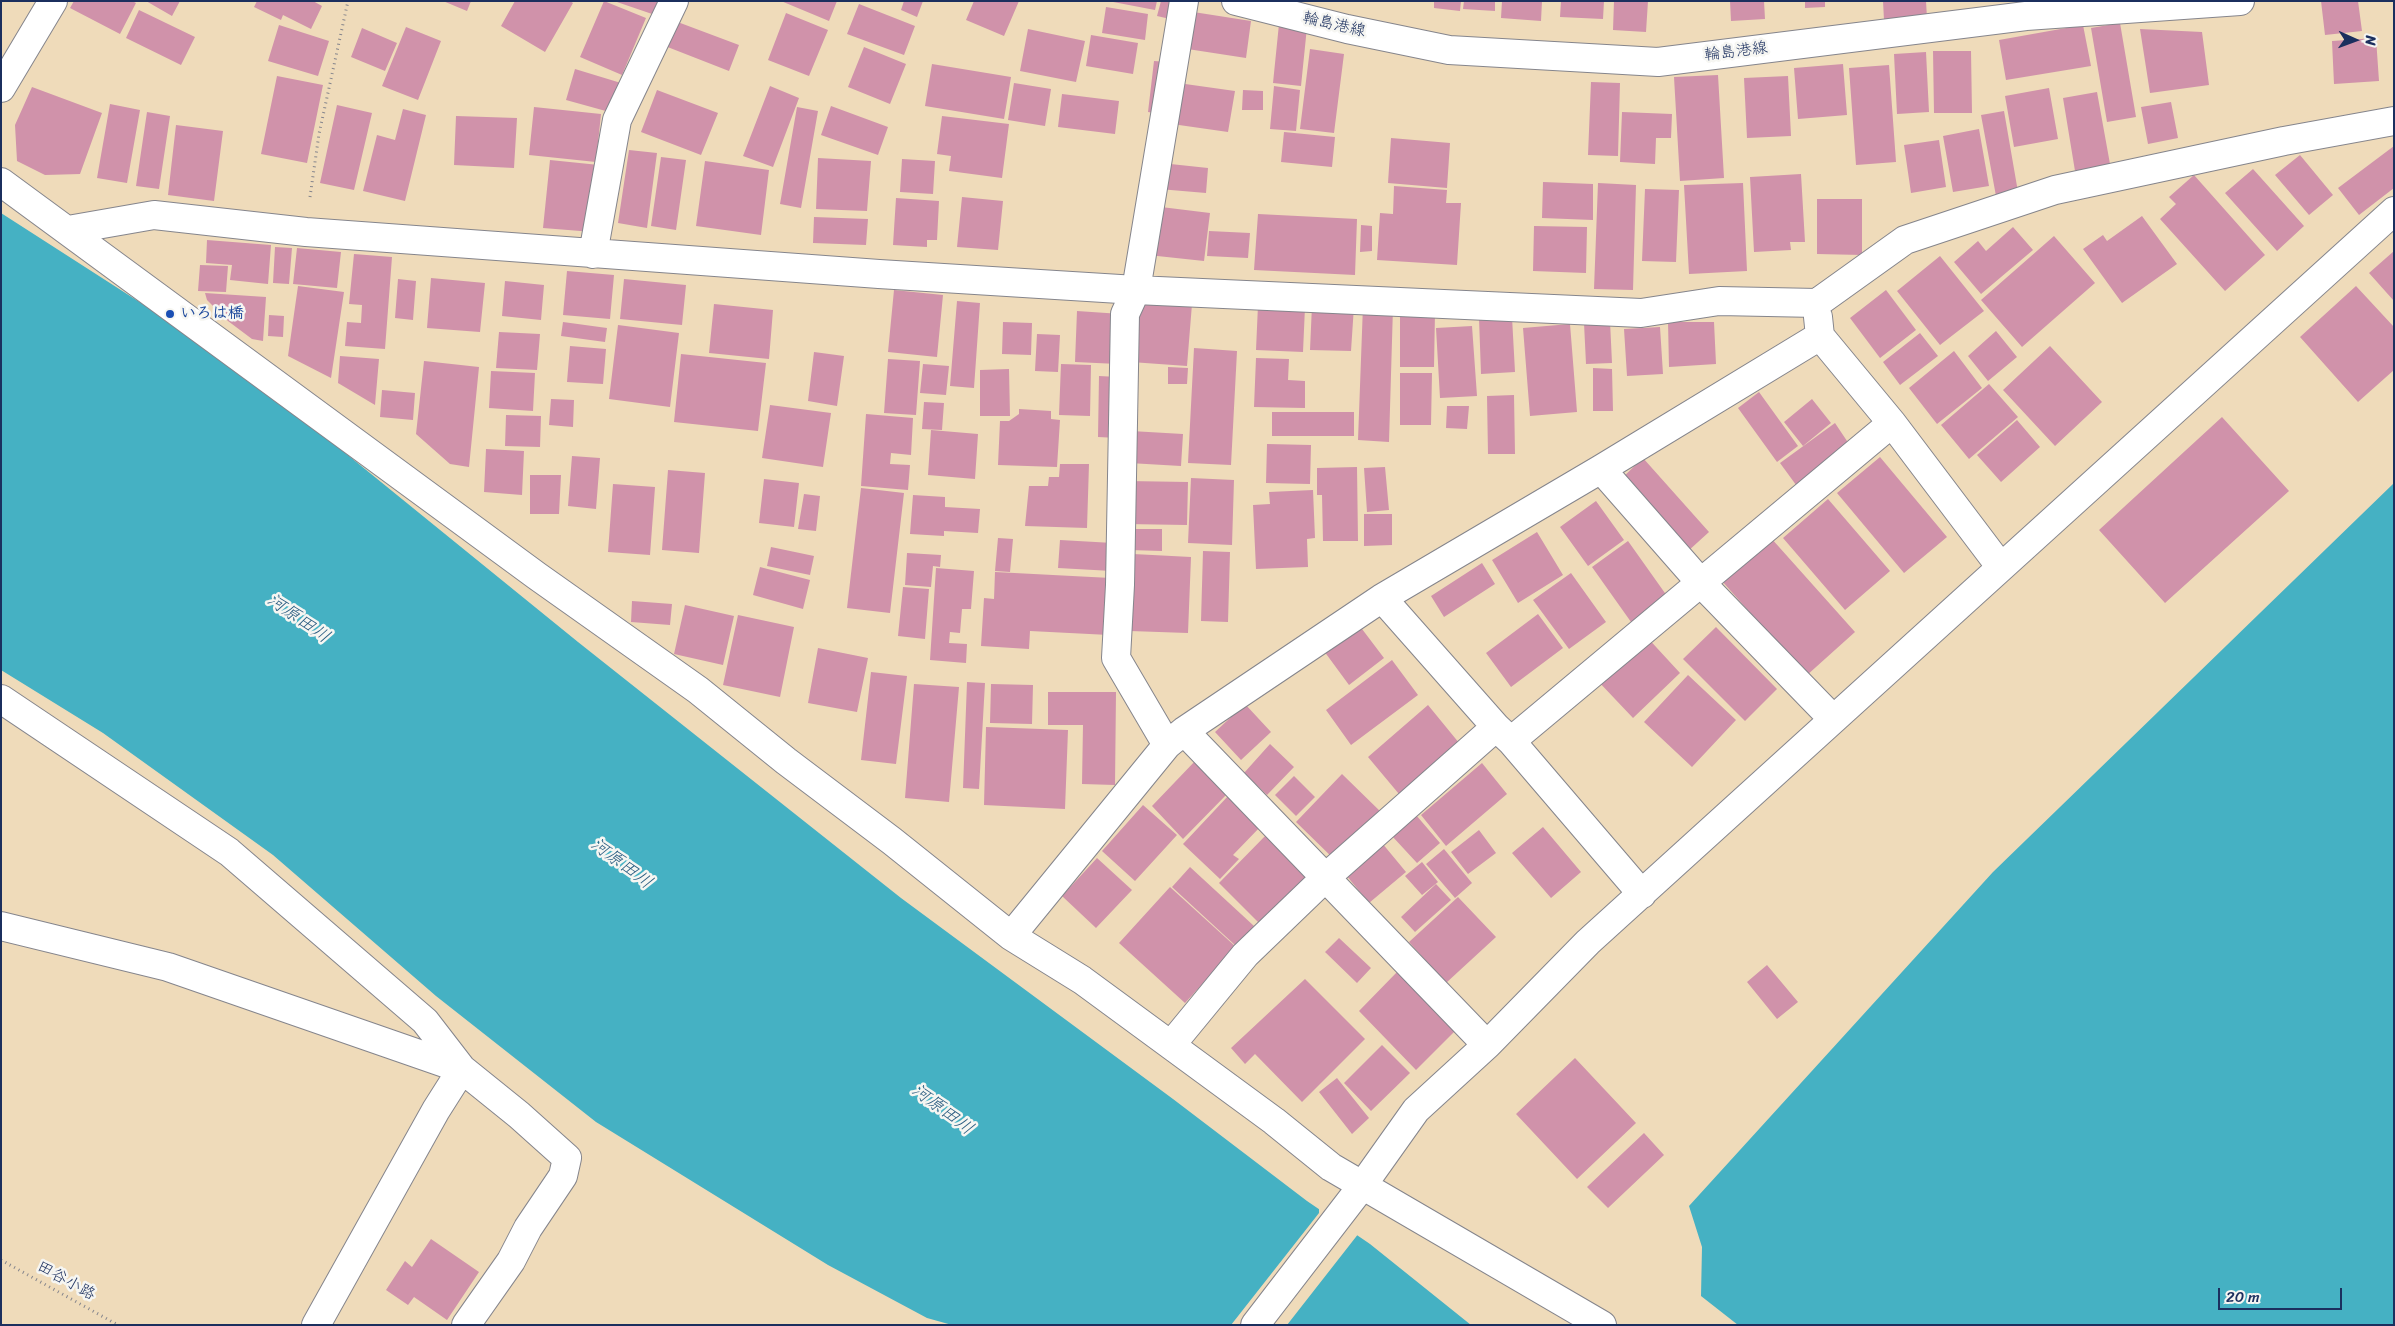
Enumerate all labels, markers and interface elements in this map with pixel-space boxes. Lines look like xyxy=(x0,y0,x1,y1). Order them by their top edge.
street label: 輪島港線 xyxy=(1301,8,1367,42)
north arrow xyxy=(2330,15,2380,65)
text: N xyxy=(2358,35,2383,46)
street label: 輪島港線 xyxy=(1703,39,1769,65)
place label: いろは橋 xyxy=(180,304,244,324)
marker: いろは橋 xyxy=(164,308,176,320)
water label: 河原田川 xyxy=(262,590,334,648)
water label: 河原田川 xyxy=(586,834,656,894)
water label: 河原田川 xyxy=(907,1080,977,1140)
street label: 田谷小路 xyxy=(33,1257,99,1305)
scale bar xyxy=(2220,1278,2344,1310)
text: 20 m xyxy=(2226,1284,2260,1310)

